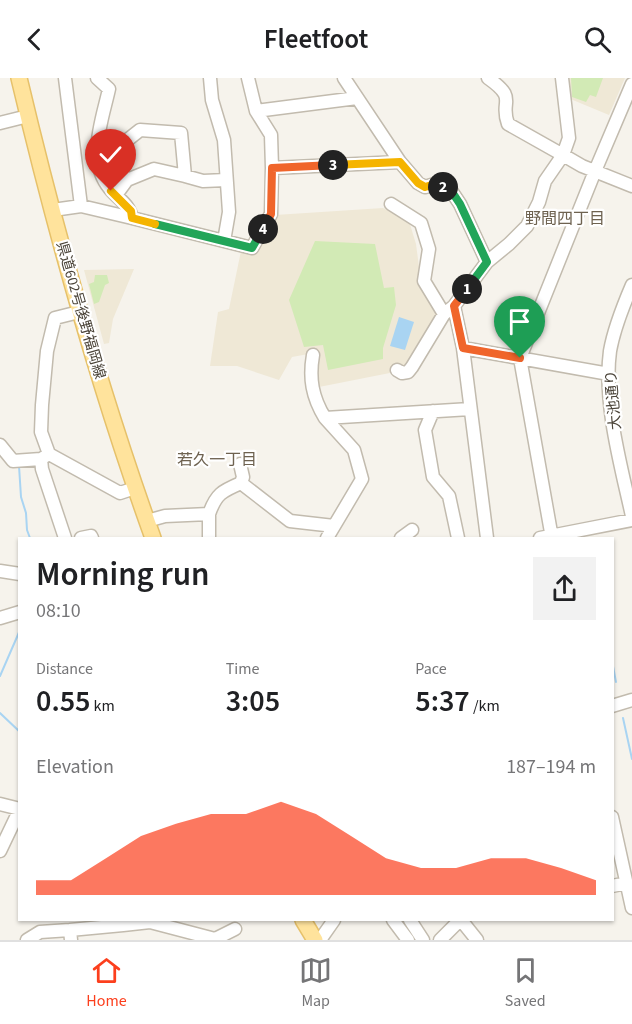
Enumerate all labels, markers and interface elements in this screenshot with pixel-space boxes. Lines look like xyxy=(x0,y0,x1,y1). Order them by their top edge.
text: Fleetfoot xyxy=(264,20,368,59)
icon: back xyxy=(18,23,51,56)
icon: search xyxy=(581,23,614,56)
pin xyxy=(85,129,136,191)
icon: check xyxy=(94,138,127,171)
pin: 3 xyxy=(318,150,348,180)
text: 3 xyxy=(329,154,337,176)
pin: 2 xyxy=(428,172,458,202)
text: 2 xyxy=(439,176,447,198)
district label: 野間四丁目 xyxy=(525,208,605,230)
pin: 4 xyxy=(248,214,278,244)
text: 4 xyxy=(259,218,267,240)
street label: 県道602号後野福岡線 xyxy=(51,239,110,381)
pin: 1 xyxy=(452,274,482,304)
text: 1 xyxy=(463,278,471,300)
pin xyxy=(494,296,545,358)
icon: arrive xyxy=(503,305,536,338)
street label: 大池通り xyxy=(600,369,627,431)
district label: 若久一丁目 xyxy=(177,449,257,471)
text: Morning run xyxy=(36,551,210,598)
button: share xyxy=(533,557,596,620)
text: 08:10 xyxy=(36,597,81,625)
text: Distance xyxy=(36,658,93,680)
text: Time xyxy=(226,658,259,680)
text: Pace xyxy=(415,658,447,680)
text: 0.55 xyxy=(36,680,90,723)
text: 3:05 xyxy=(226,680,280,723)
text: 5:37 xyxy=(415,680,470,723)
text: km xyxy=(90,695,115,717)
text: /km xyxy=(470,695,500,717)
text: Elevation xyxy=(36,753,114,781)
text: 187–194 m xyxy=(506,753,596,781)
tab: Home xyxy=(86,954,127,1012)
tab: Map xyxy=(299,954,332,1012)
tab: Saved xyxy=(505,954,546,1012)

